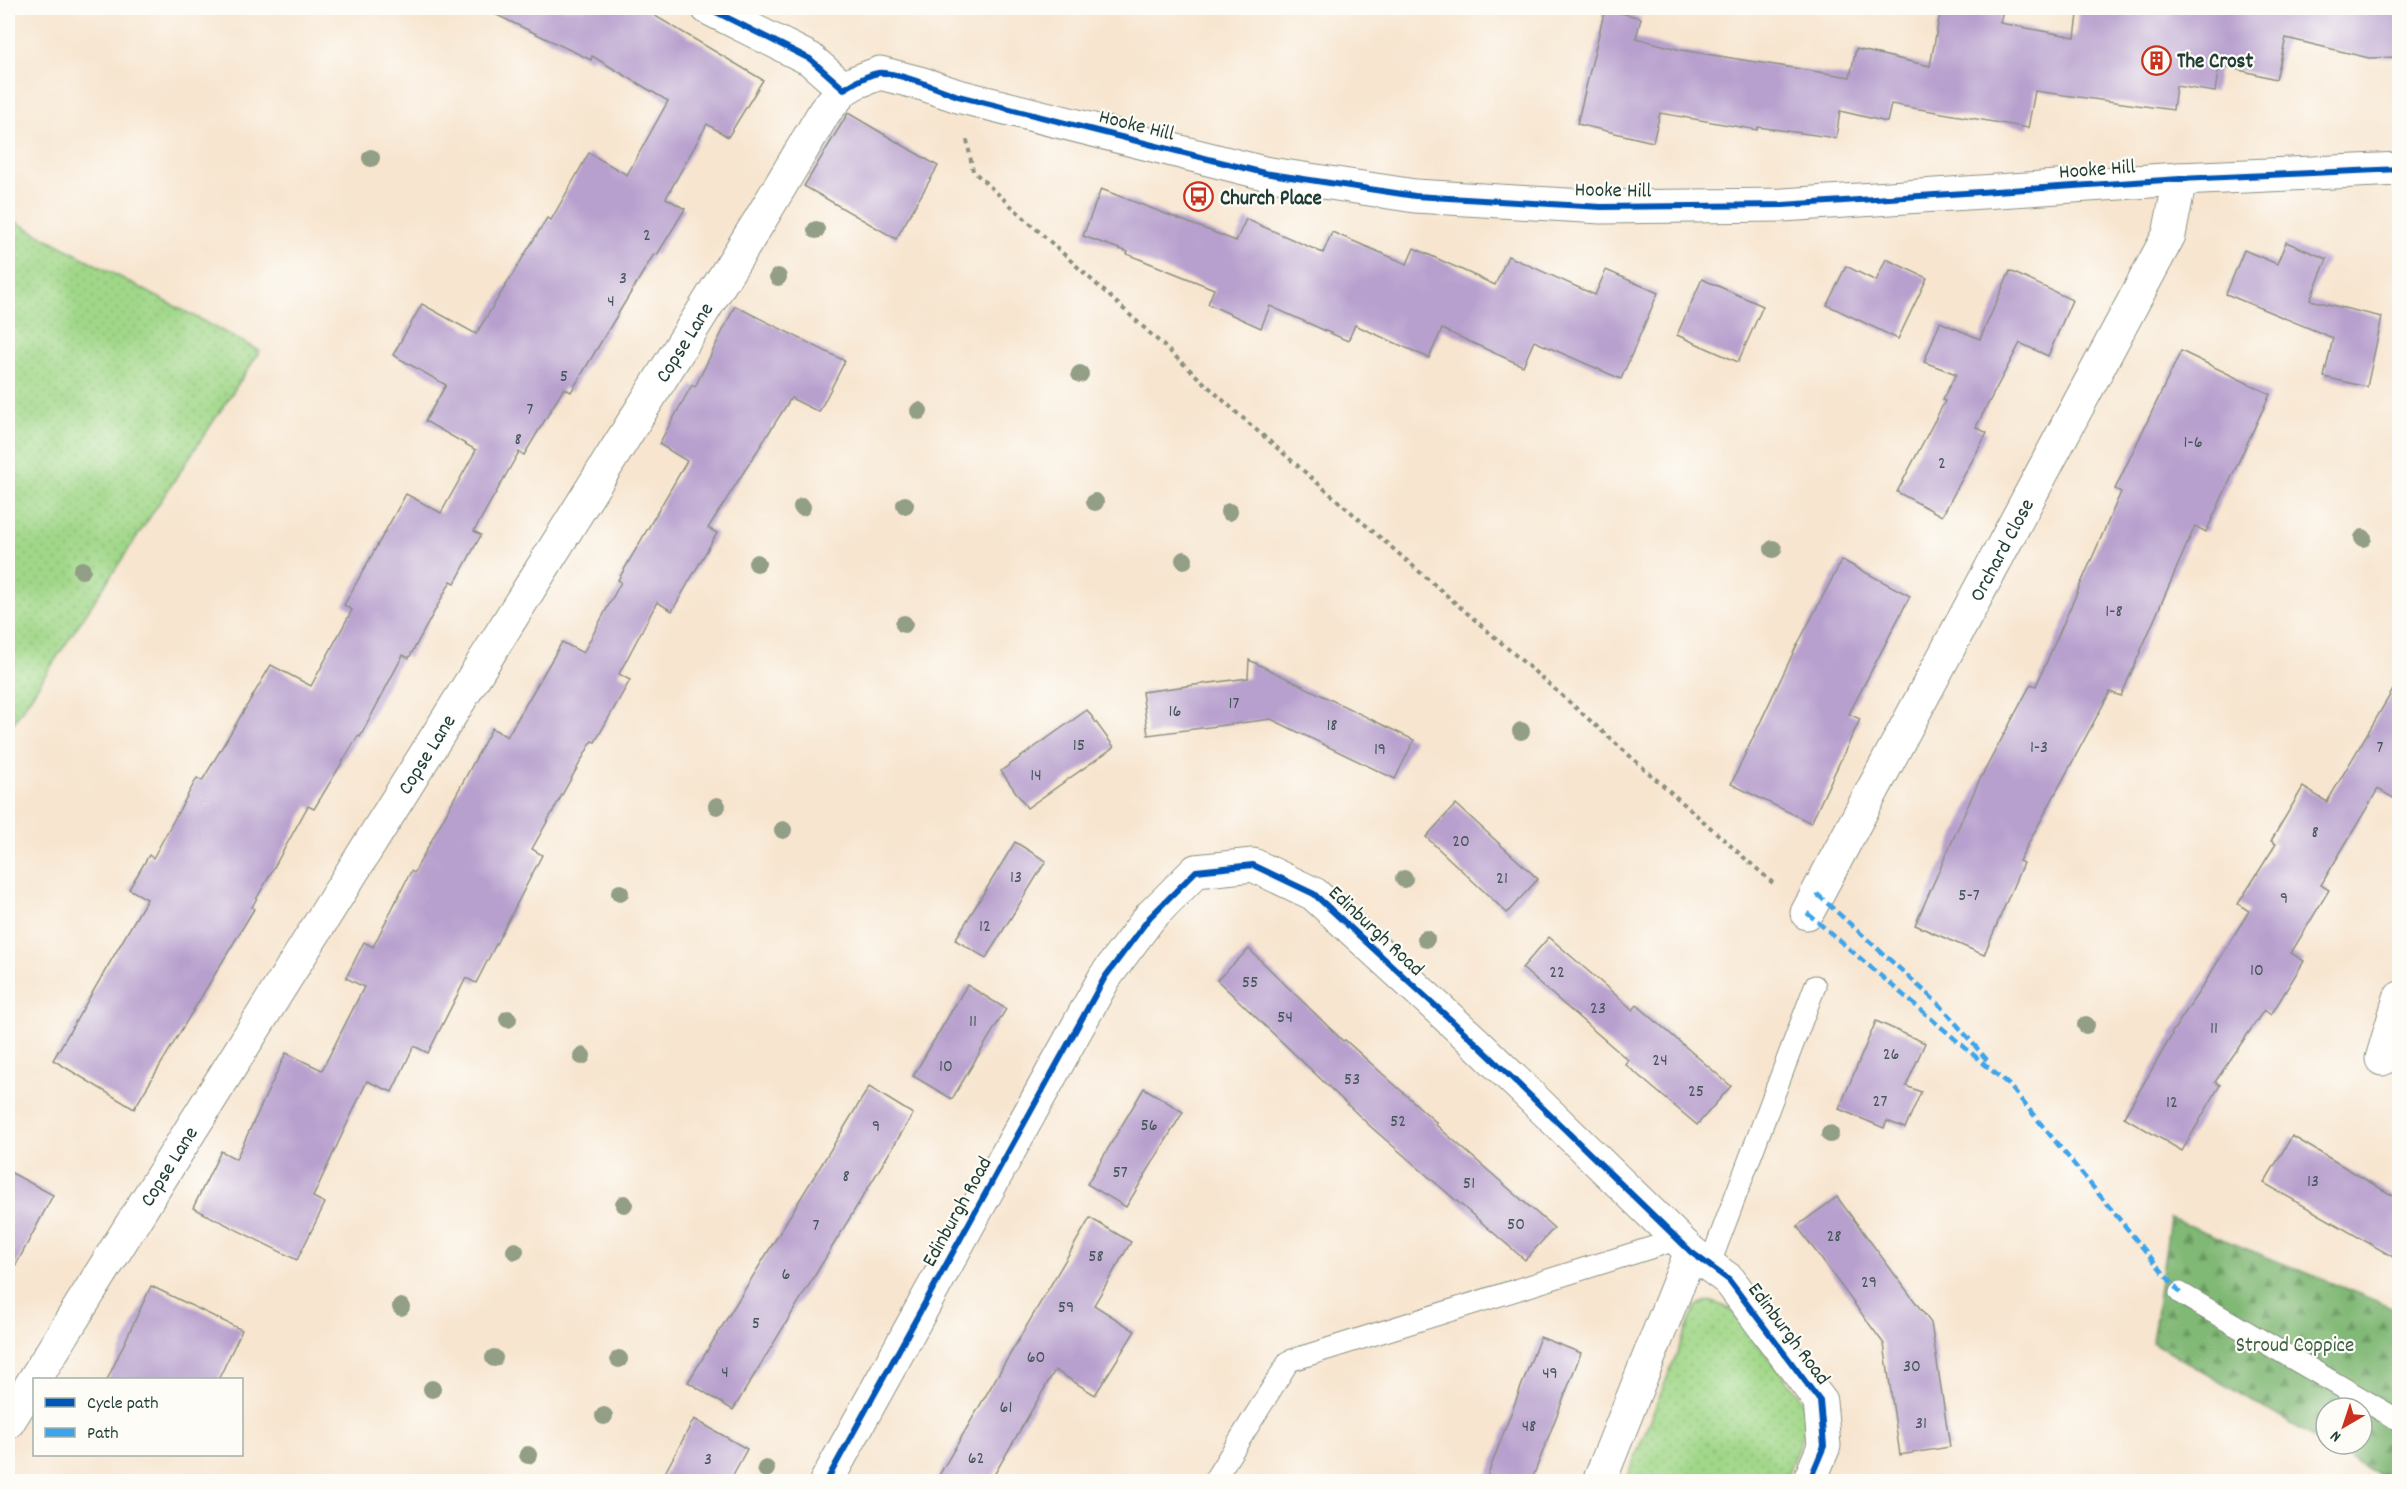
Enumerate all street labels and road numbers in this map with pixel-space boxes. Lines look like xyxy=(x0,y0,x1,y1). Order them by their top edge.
street label: Hooke Hill xyxy=(1095,103,1177,151)
street label: Hooke Hill xyxy=(2058,153,2137,189)
street label: Hooke Hill xyxy=(1574,176,1652,208)
street label: Copse Lane xyxy=(650,298,723,390)
street label: Orchard Close xyxy=(1964,494,2044,608)
street label: Copse Lane xyxy=(392,710,465,802)
street label: Edinburgh Road xyxy=(1320,880,1430,985)
street label: Copse Lane xyxy=(134,1122,207,1214)
street label: Edinburgh Road xyxy=(916,1152,1001,1273)
street label: Edinburgh Road xyxy=(1739,1277,1836,1392)

